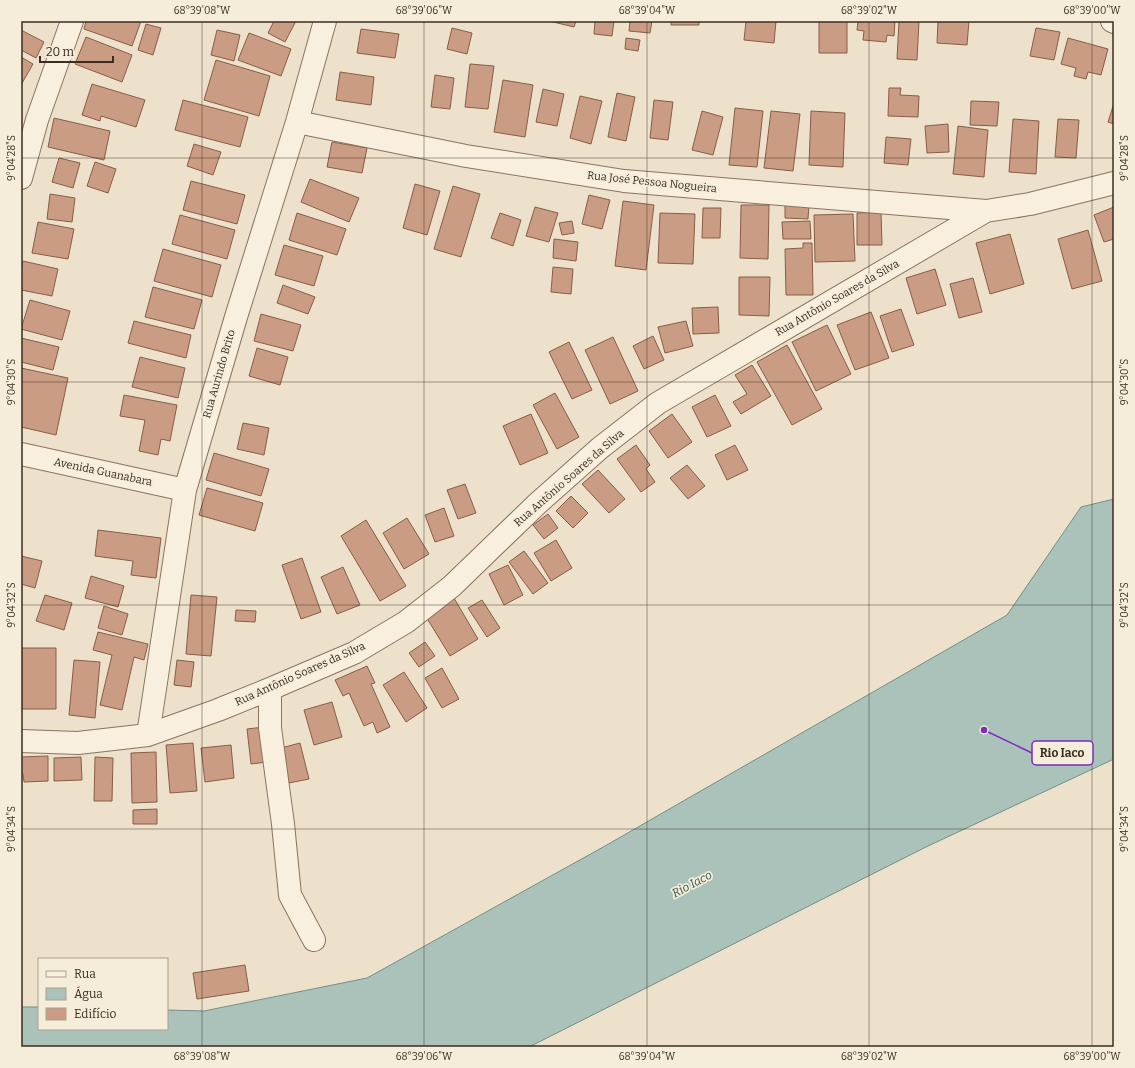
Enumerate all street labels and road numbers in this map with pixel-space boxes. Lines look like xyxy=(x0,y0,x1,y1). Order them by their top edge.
street label: Rua José Pessoa Nogueira xyxy=(586,169,718,195)
street label: Rua Antônio Soares da Silva xyxy=(773,257,901,339)
street label: Rua Aurindo Brito xyxy=(200,328,238,420)
street label: Rua Antônio Soares da Silva xyxy=(511,427,627,529)
street label: Avenida Guanabara xyxy=(53,455,153,489)
street label: Rua Antônio Soares da Silva xyxy=(233,639,367,709)

